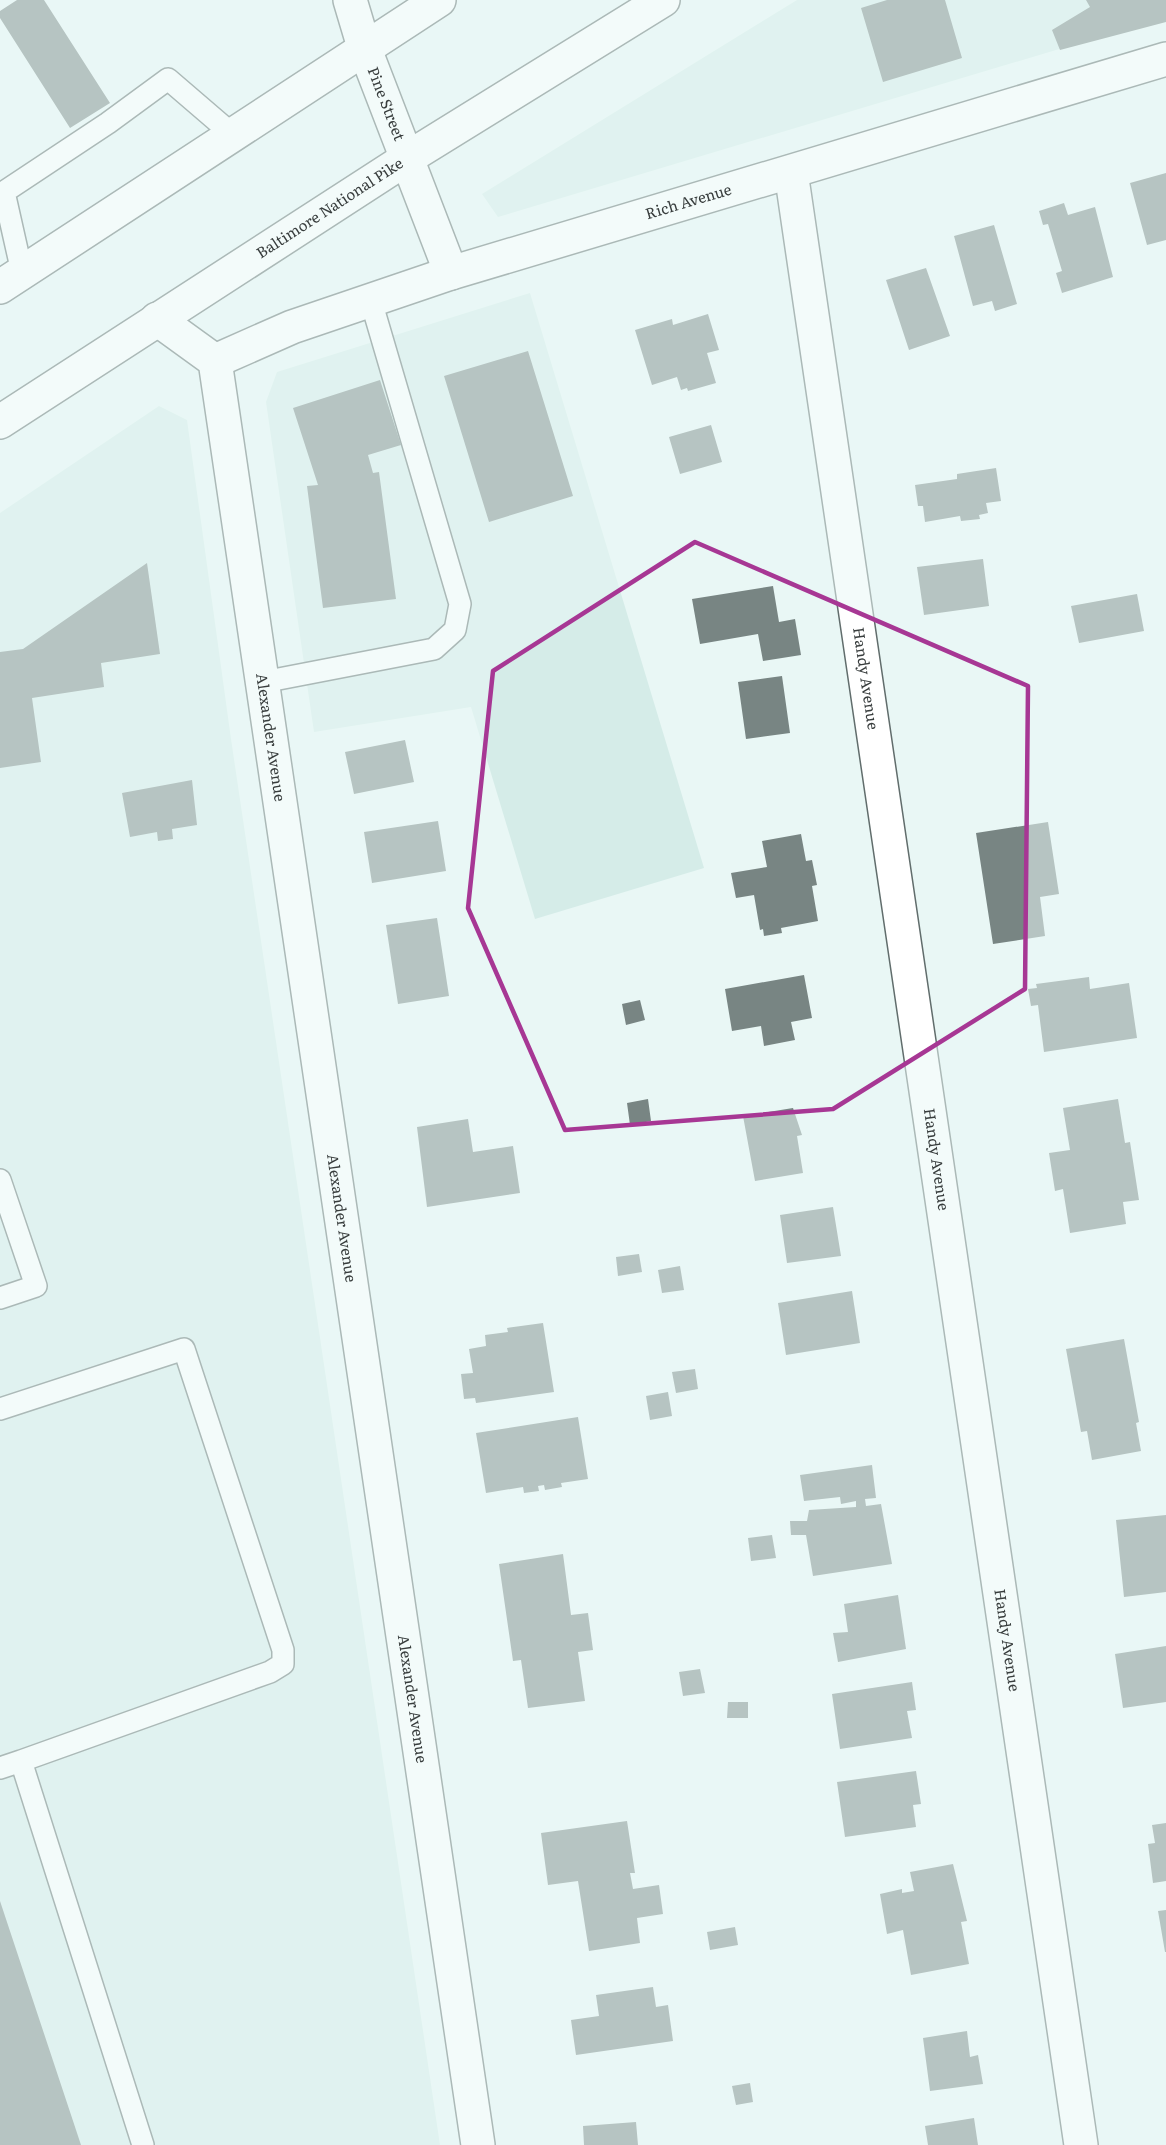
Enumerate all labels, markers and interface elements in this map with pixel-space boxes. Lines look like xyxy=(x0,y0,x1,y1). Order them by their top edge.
street label: Pine Street xyxy=(363,63,412,144)
street label: Baltimore National Pike xyxy=(251,151,407,263)
street label: Rich Avenue xyxy=(642,177,734,224)
street label: Handy Avenue xyxy=(848,625,886,731)
street label: Alexander Avenue xyxy=(251,671,293,803)
street label: Handy Avenue xyxy=(919,1106,957,1212)
street label: Alexander Avenue xyxy=(322,1152,364,1284)
street label: Handy Avenue xyxy=(989,1587,1027,1693)
street label: Alexander Avenue xyxy=(393,1633,435,1765)

